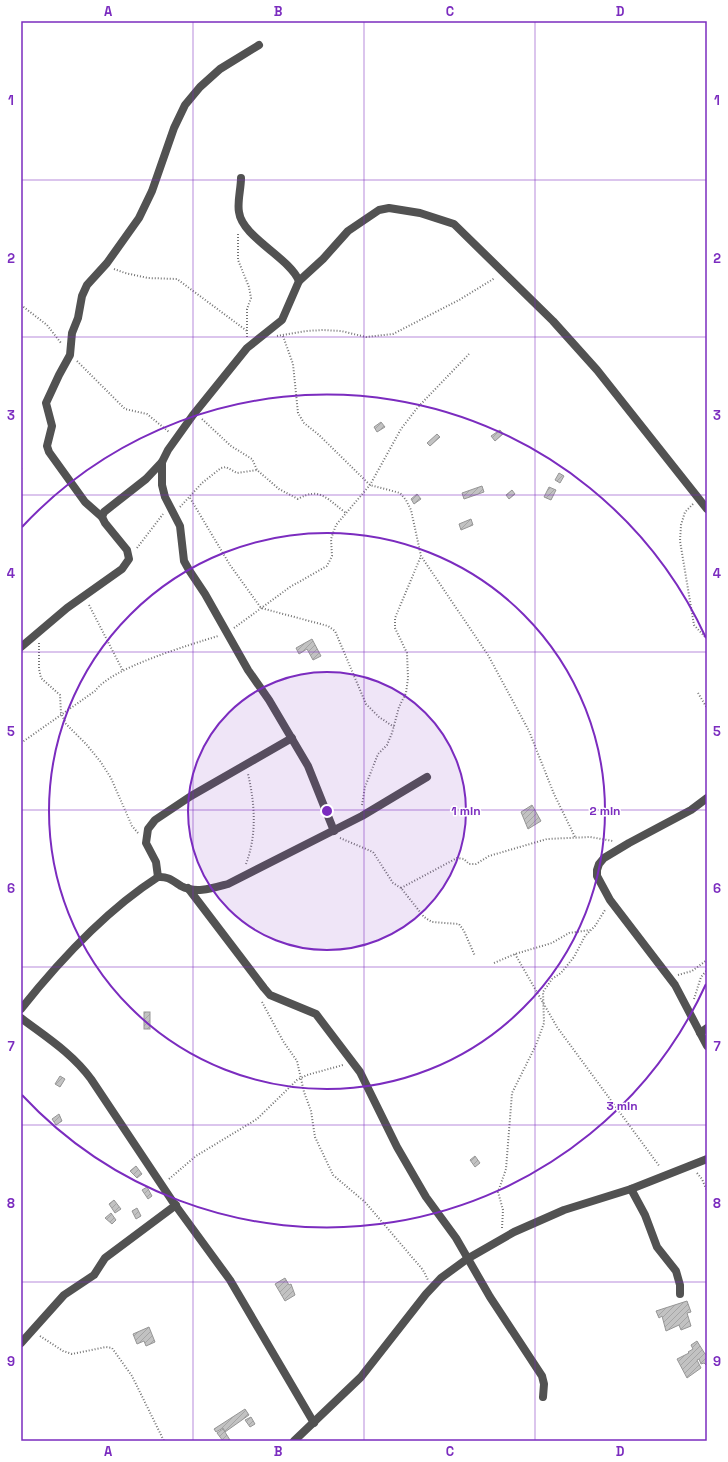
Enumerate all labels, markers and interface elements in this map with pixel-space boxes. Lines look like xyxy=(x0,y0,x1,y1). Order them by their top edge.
text: A xyxy=(104,3,113,20)
text: B xyxy=(274,3,283,20)
text: C xyxy=(446,3,454,20)
text: D xyxy=(616,3,625,20)
text: 1 xyxy=(8,92,14,109)
text: 1 xyxy=(714,92,720,109)
text: 2 xyxy=(7,250,15,267)
text: 2 xyxy=(713,250,721,267)
text: 3 xyxy=(7,407,15,424)
text: 3 xyxy=(713,407,721,424)
text: 4 xyxy=(7,565,15,582)
text: 4 xyxy=(713,565,721,582)
text: 5 xyxy=(7,723,15,740)
text: 5 xyxy=(713,723,721,740)
text: 1 min xyxy=(451,803,481,819)
text: 2 min xyxy=(589,803,621,819)
centre of rings xyxy=(320,804,334,818)
text: 6 xyxy=(7,880,15,897)
text: 6 xyxy=(713,880,721,897)
text: 7 xyxy=(7,1038,15,1055)
text: 7 xyxy=(713,1038,721,1055)
text: 3 min xyxy=(606,1098,638,1114)
text: 8 xyxy=(7,1195,15,1212)
text: 8 xyxy=(713,1195,721,1212)
text: 9 xyxy=(7,1353,15,1370)
text: 9 xyxy=(713,1353,721,1370)
text: A xyxy=(104,1443,113,1460)
text: B xyxy=(274,1443,283,1460)
text: C xyxy=(446,1443,454,1460)
text: D xyxy=(616,1443,625,1460)

